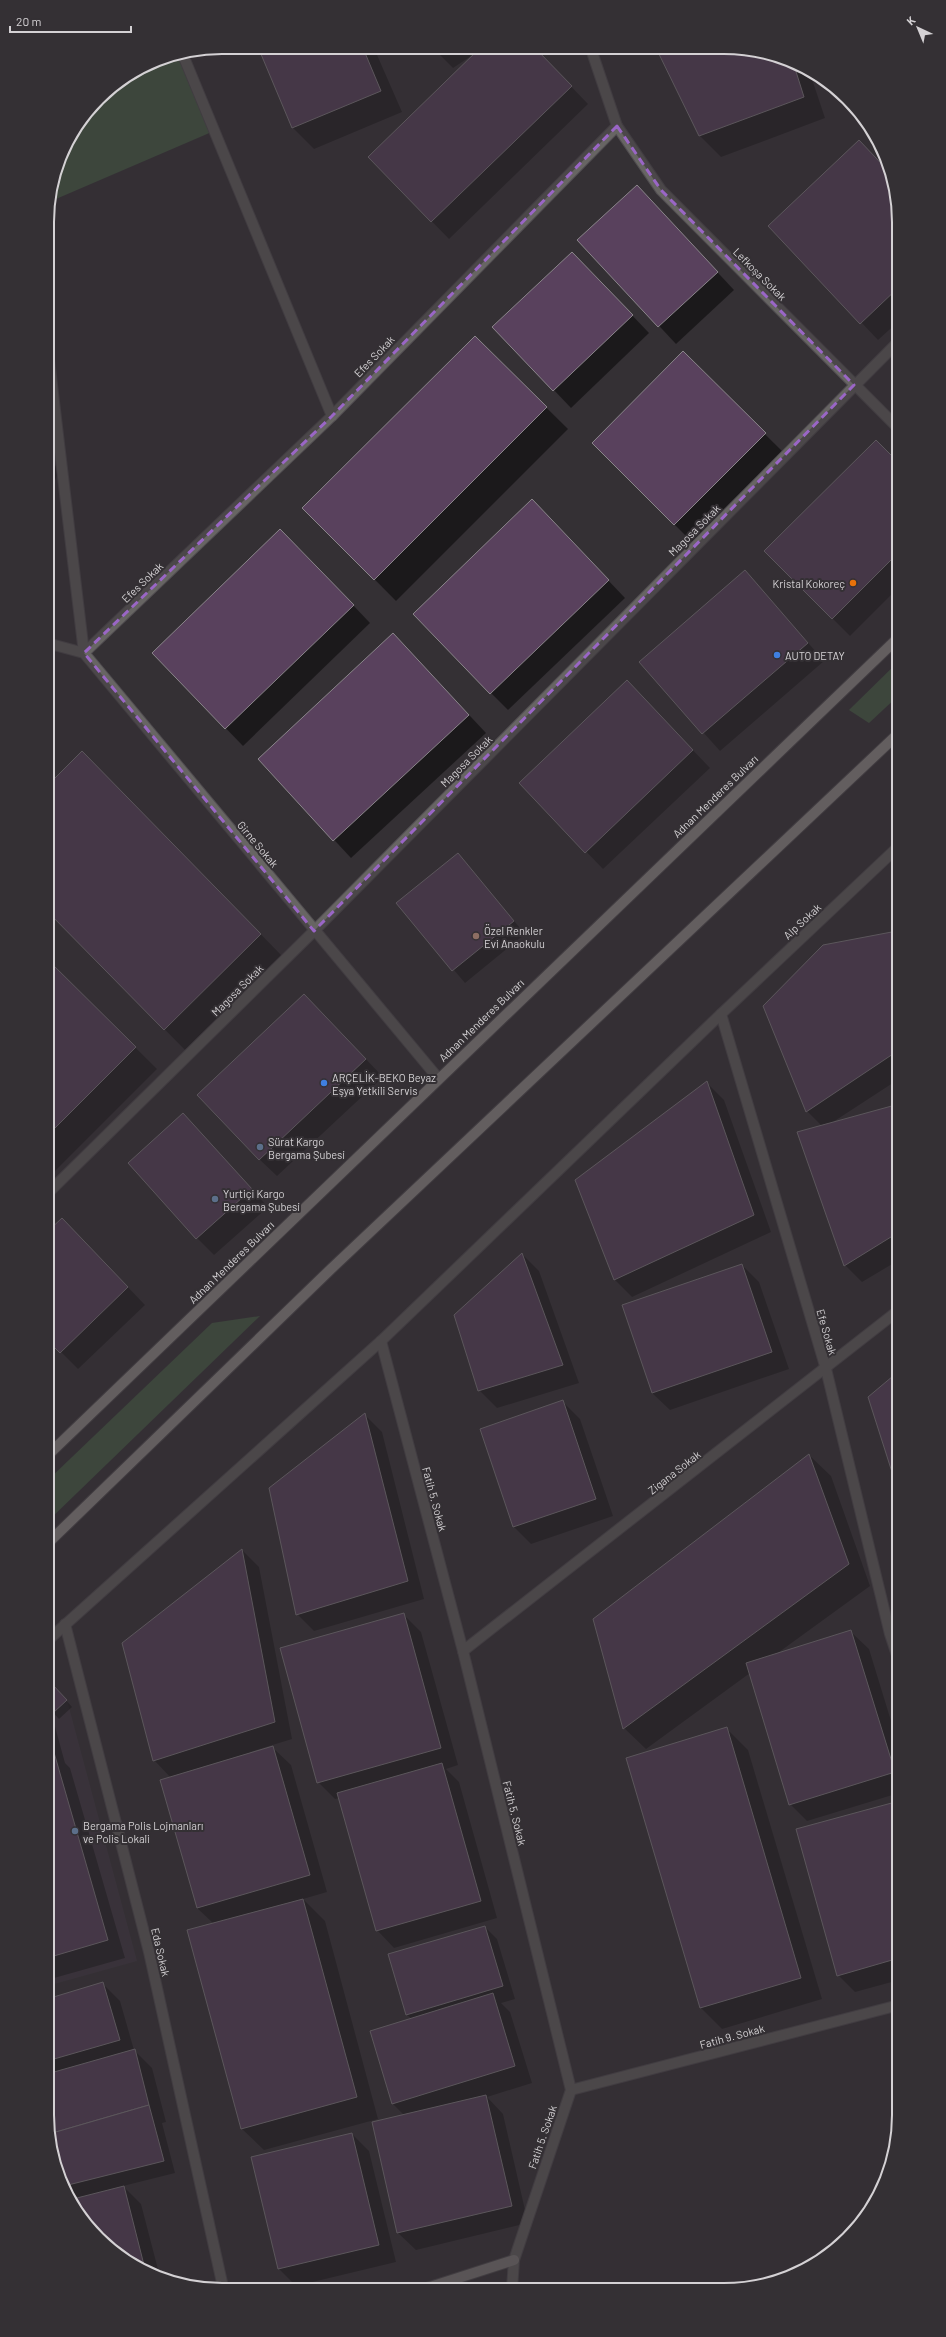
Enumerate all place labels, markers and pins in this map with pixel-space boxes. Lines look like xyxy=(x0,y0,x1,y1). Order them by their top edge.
place label: Kristal Kokoreç xyxy=(772,577,845,590)
marker: Kristal Kokoreç xyxy=(848,578,858,588)
place label: AUTO DETAY xyxy=(785,649,845,662)
marker: AUTO DETAY xyxy=(772,650,782,660)
place label: Özel Renkler Evi Anaokulu xyxy=(484,923,545,950)
marker: Özel Renkler Evi Anaokulu xyxy=(471,931,481,941)
place label: ARÇELİK-BEKO Beyaz Eşya Yetkili Servis xyxy=(332,1070,436,1097)
marker: ARÇELİK-BEKO Beyaz Eşya Yetkili Servis xyxy=(319,1078,329,1088)
place label: Sürat Kargo Bergama Şubesi xyxy=(268,1135,345,1161)
marker: Sürat Kargo Bergama Şubesi xyxy=(255,1142,265,1152)
place label: Yurtiçi Kargo Bergama Şubesi xyxy=(223,1187,300,1213)
marker: Yurtiçi Kargo Bergama Şubesi xyxy=(210,1194,220,1204)
place label: Bergama Polis Lojmanları ve Polis Lokali xyxy=(83,1819,203,1845)
marker: Bergama Polis Lojmanları ve Polis Lokali xyxy=(70,1826,80,1836)

